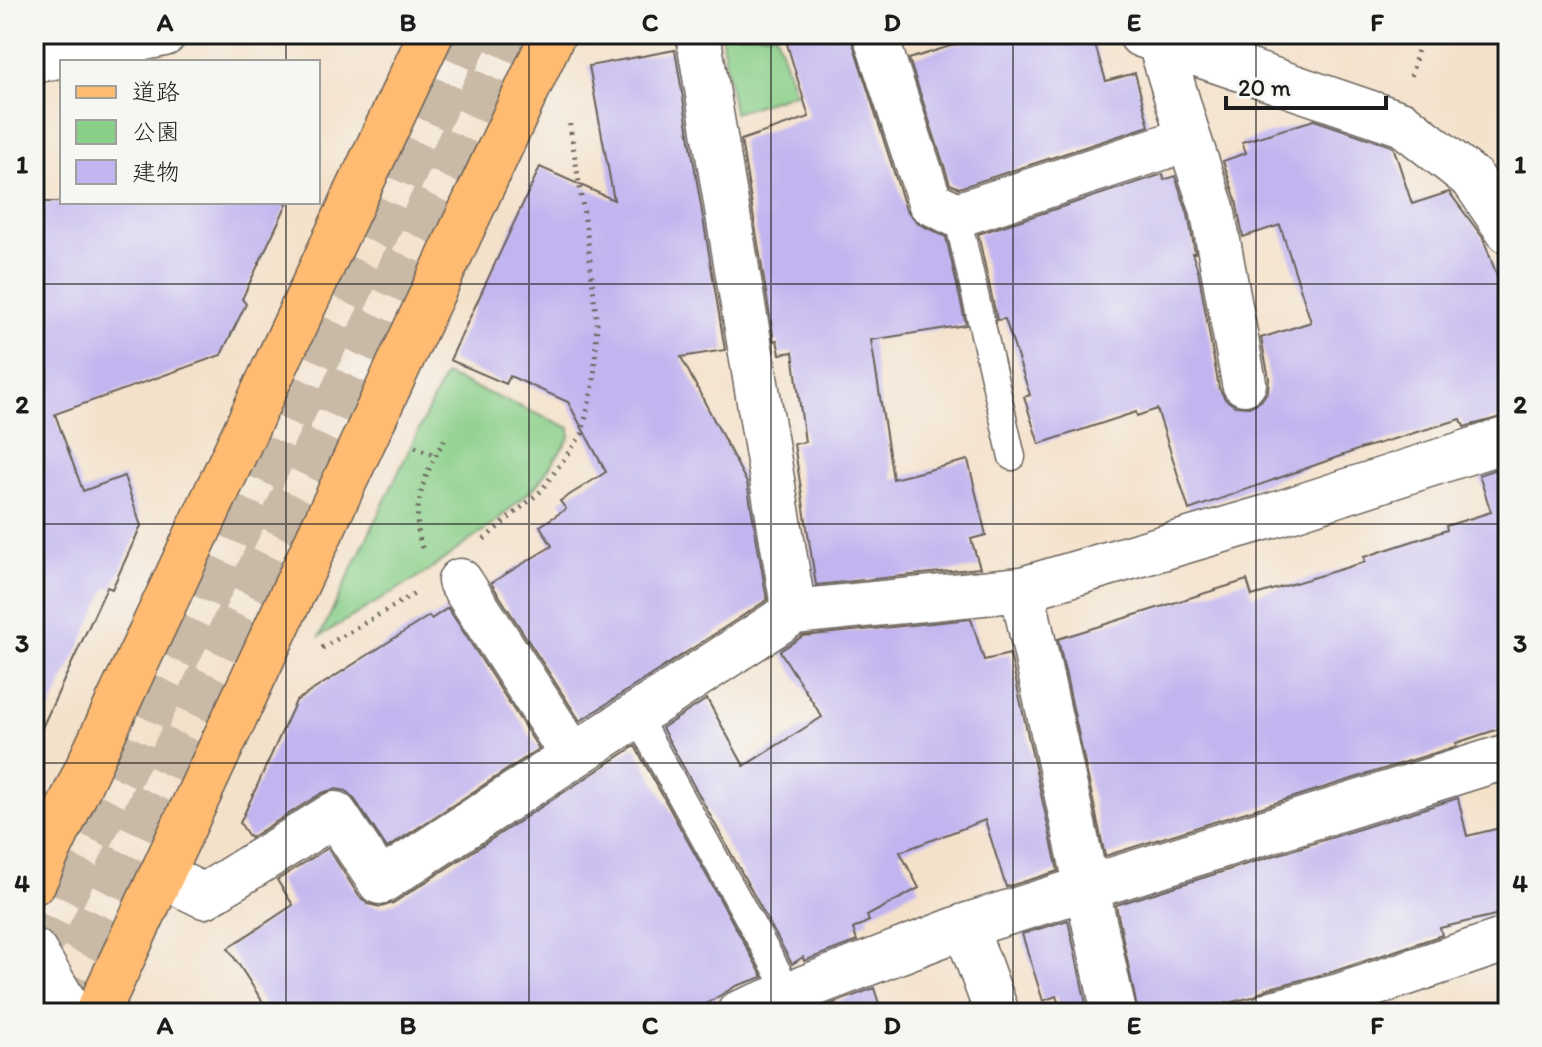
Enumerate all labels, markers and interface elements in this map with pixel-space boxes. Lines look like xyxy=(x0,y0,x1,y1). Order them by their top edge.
text: A xyxy=(156,6,174,38)
text: B xyxy=(400,6,417,38)
text: C xyxy=(642,6,659,38)
text: D xyxy=(883,6,901,38)
text: E xyxy=(1127,6,1141,38)
text: F xyxy=(1370,6,1384,38)
legend xyxy=(60,60,320,204)
scale bar xyxy=(1226,60,1386,110)
text: 20 m xyxy=(1238,73,1291,102)
text: 道路 xyxy=(132,77,180,106)
text: 公園 xyxy=(132,117,180,146)
text: 1 xyxy=(16,148,28,180)
text: 1 xyxy=(1514,148,1526,180)
text: 建物 xyxy=(132,157,180,186)
text: 2 xyxy=(15,388,29,420)
text: 2 xyxy=(1513,388,1527,420)
text: 3 xyxy=(15,627,29,659)
text: 3 xyxy=(1513,627,1527,659)
text: 4 xyxy=(14,867,30,899)
text: 4 xyxy=(1512,867,1528,899)
text: A xyxy=(156,1009,174,1041)
text: B xyxy=(400,1009,417,1041)
text: C xyxy=(642,1009,659,1041)
text: D xyxy=(883,1009,901,1041)
text: E xyxy=(1127,1009,1141,1041)
text: F xyxy=(1370,1009,1384,1041)

